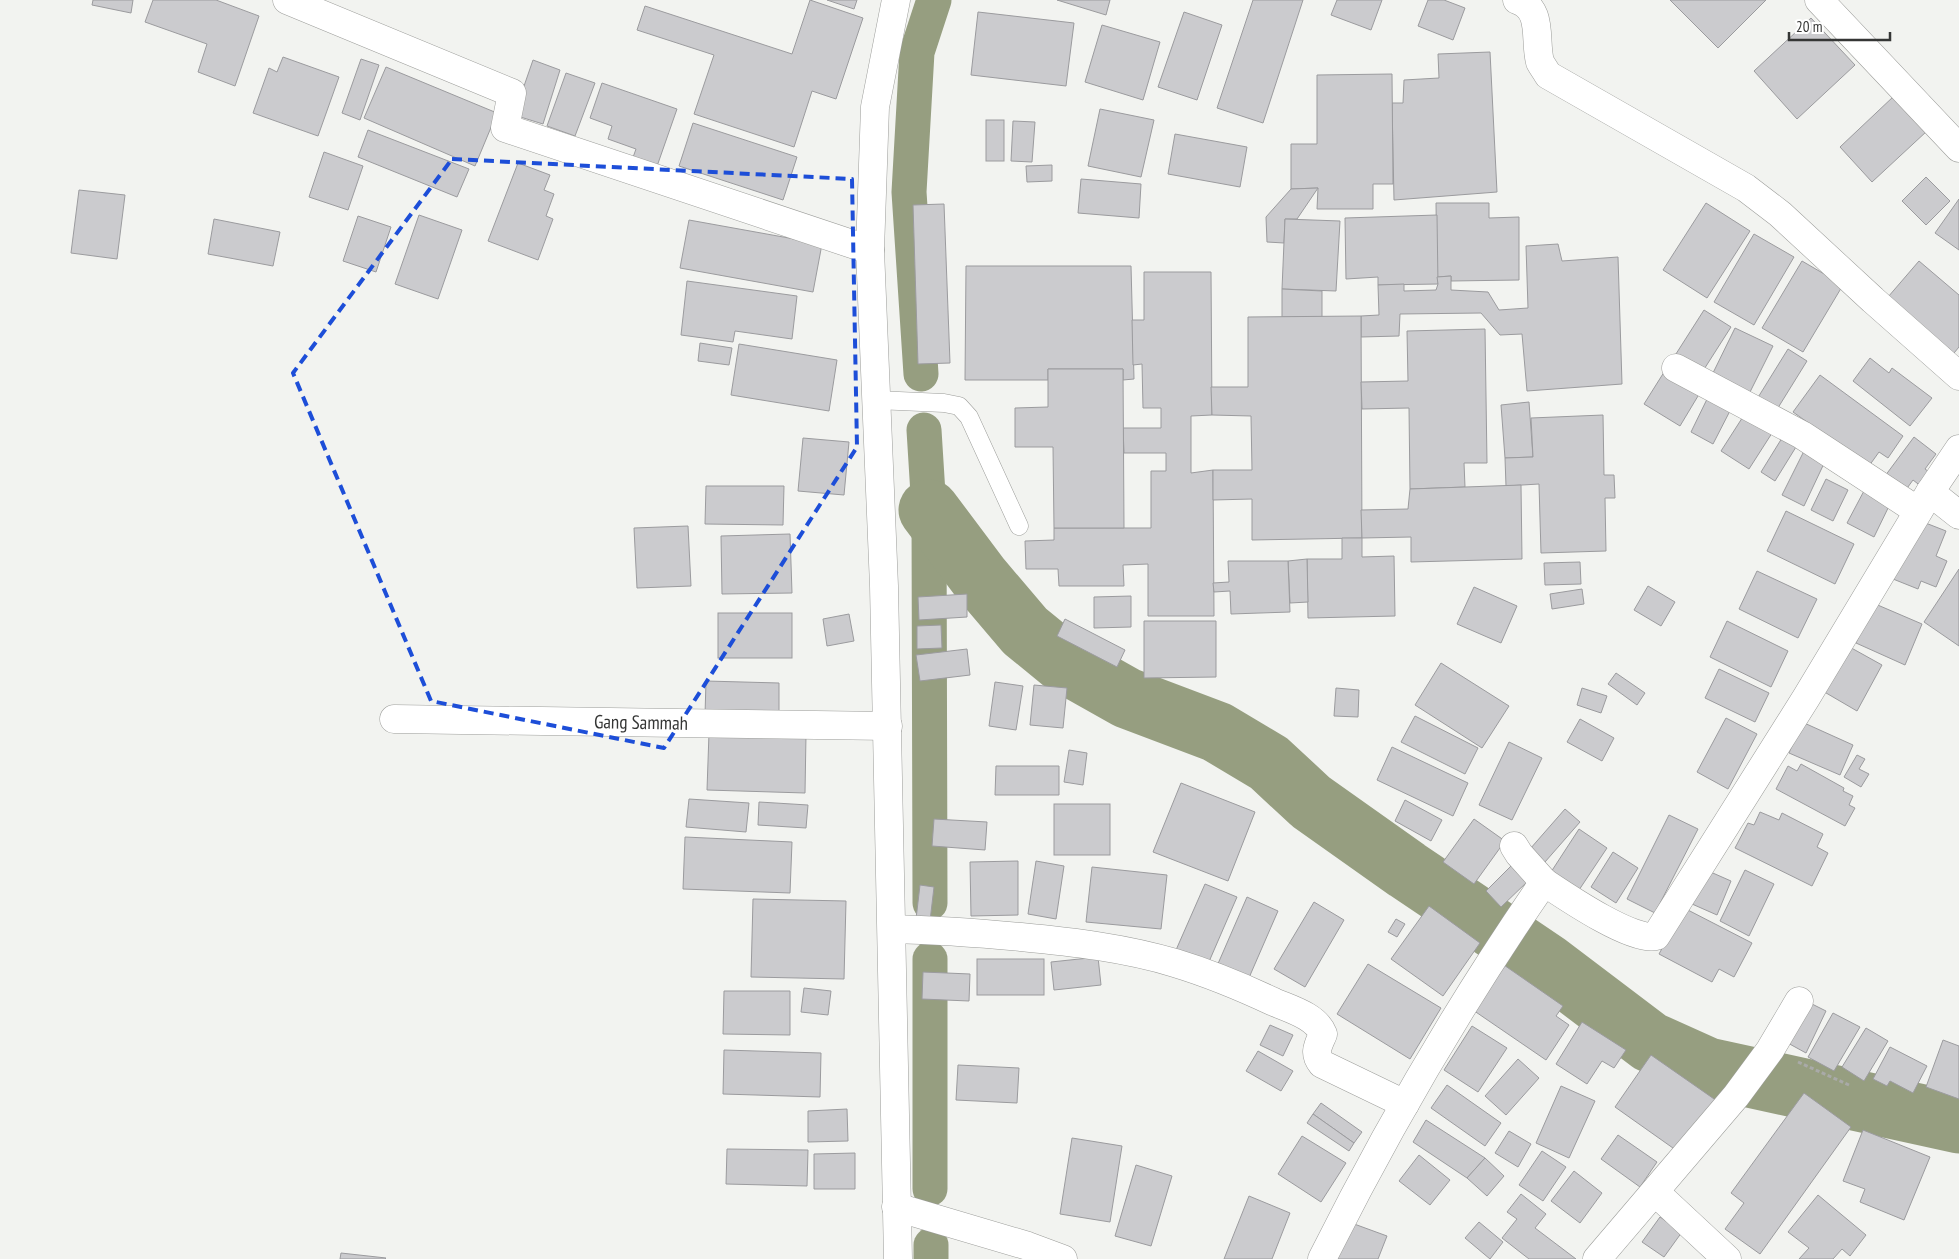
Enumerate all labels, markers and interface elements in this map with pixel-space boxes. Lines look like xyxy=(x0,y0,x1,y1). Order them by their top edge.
scale bar xyxy=(1789,10,1890,42)
text: 20 m xyxy=(1796,17,1822,36)
street label: Gang Sammah xyxy=(594,709,688,735)

